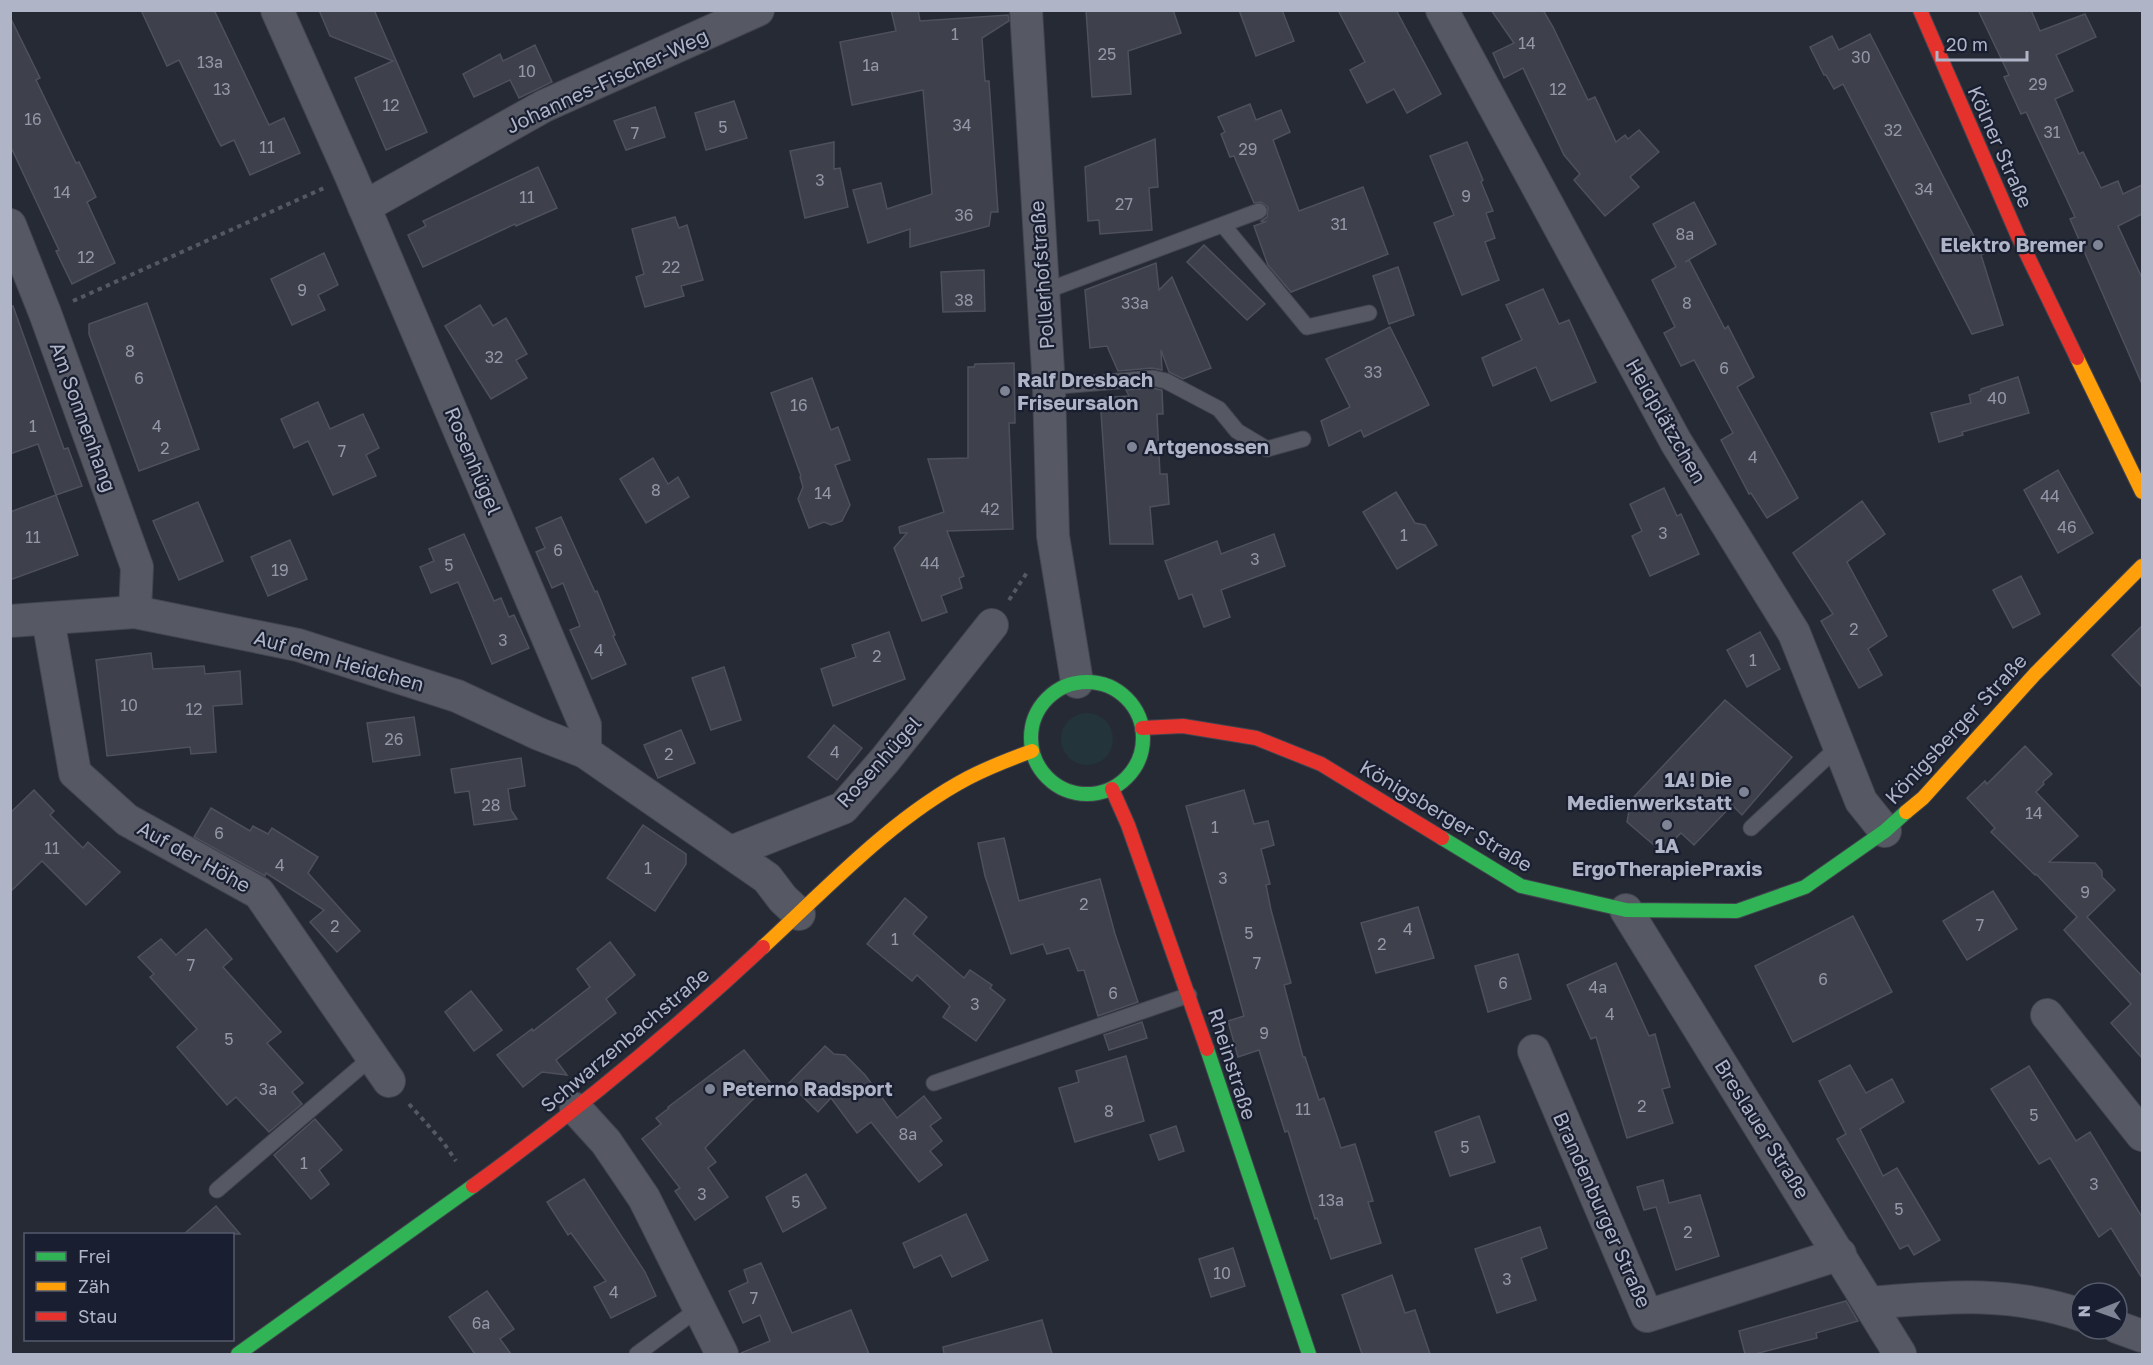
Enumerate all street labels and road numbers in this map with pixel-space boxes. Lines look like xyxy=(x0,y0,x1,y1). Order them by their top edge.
street label: Johannes-Fischer-Weg xyxy=(502,23,711,138)
street label: Kölner Straße xyxy=(1963,82,2039,211)
street label: Pollerhofstraße xyxy=(1024,200,1058,350)
street label: Am Sonnenhang xyxy=(46,339,122,495)
street label: Heidplätzchen xyxy=(1621,354,1712,487)
street label: Rosenhügel xyxy=(440,403,507,518)
street label: Auf dem Heidchen xyxy=(252,624,427,696)
street label: Königsberger Straße xyxy=(1879,648,2031,808)
street label: Rosenhügel xyxy=(831,711,926,812)
street label: Königsberger Straße xyxy=(1356,754,1537,876)
street label: Auf der Höhe xyxy=(134,815,255,897)
street label: Schwarzenbachstraße xyxy=(535,962,713,1117)
street label: Rheinstraße xyxy=(1204,1005,1262,1123)
street label: Breslauer Straße xyxy=(1710,1054,1815,1203)
street label: Brandenburger Straße xyxy=(1549,1108,1657,1311)

